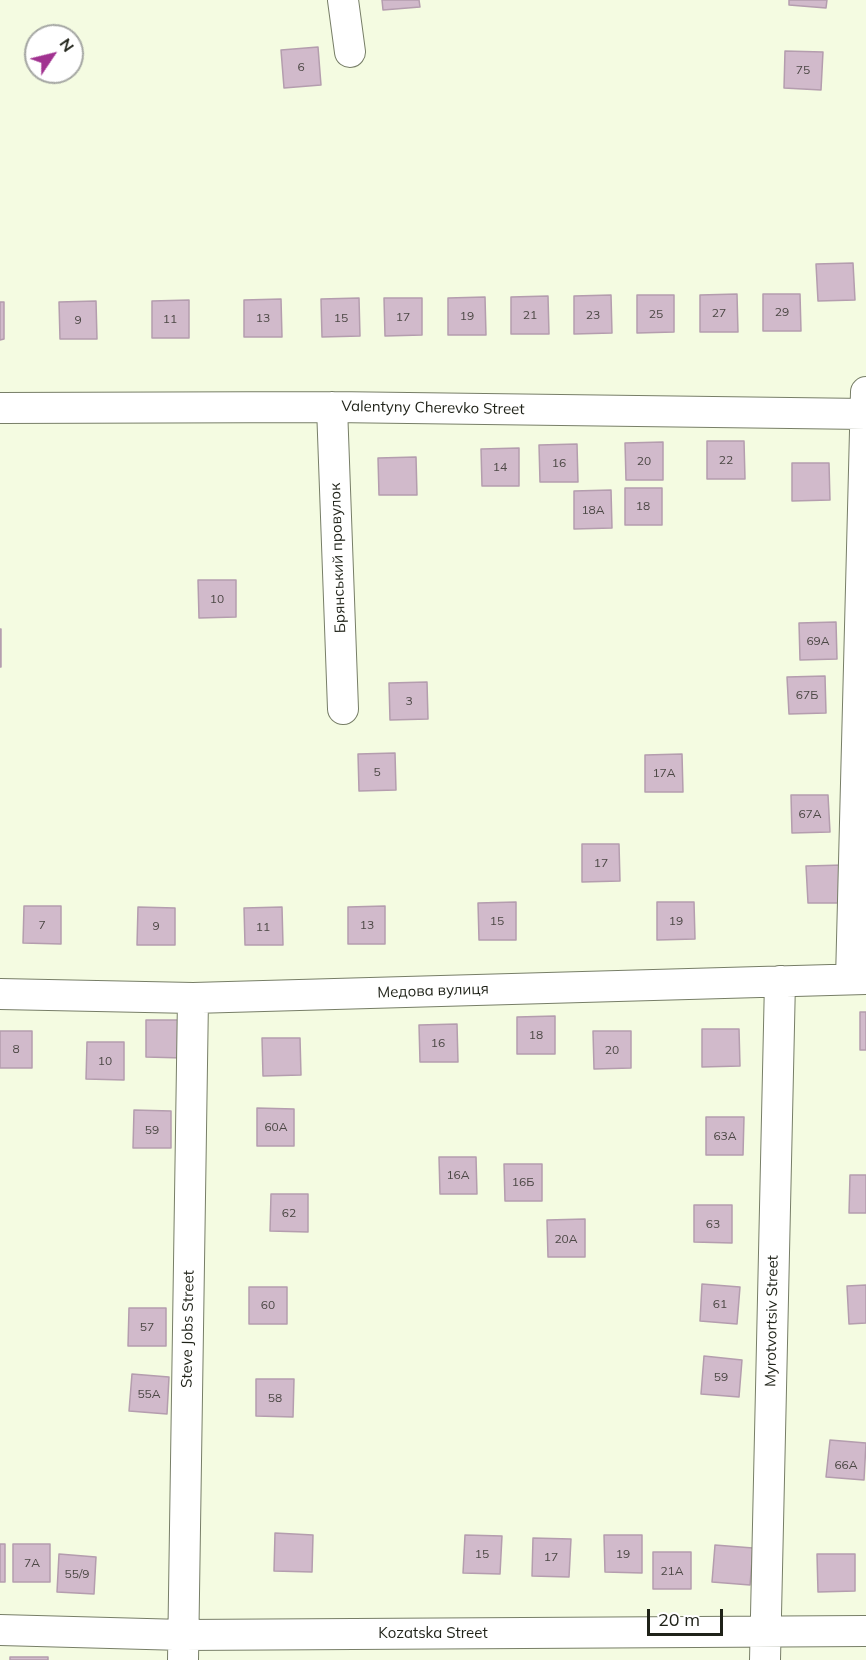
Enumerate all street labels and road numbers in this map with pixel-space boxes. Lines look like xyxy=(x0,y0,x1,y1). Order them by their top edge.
street label: Valentyny Cherevko Street xyxy=(341,397,525,419)
street label: Брянський провулок xyxy=(326,482,350,634)
street label: Медова вулиця xyxy=(377,980,489,1002)
street label: Myrotvortsiv Street xyxy=(762,1255,782,1387)
street label: Steve Jobs Street xyxy=(178,1270,198,1388)
street label: Kozatska Street xyxy=(378,1624,488,1642)

